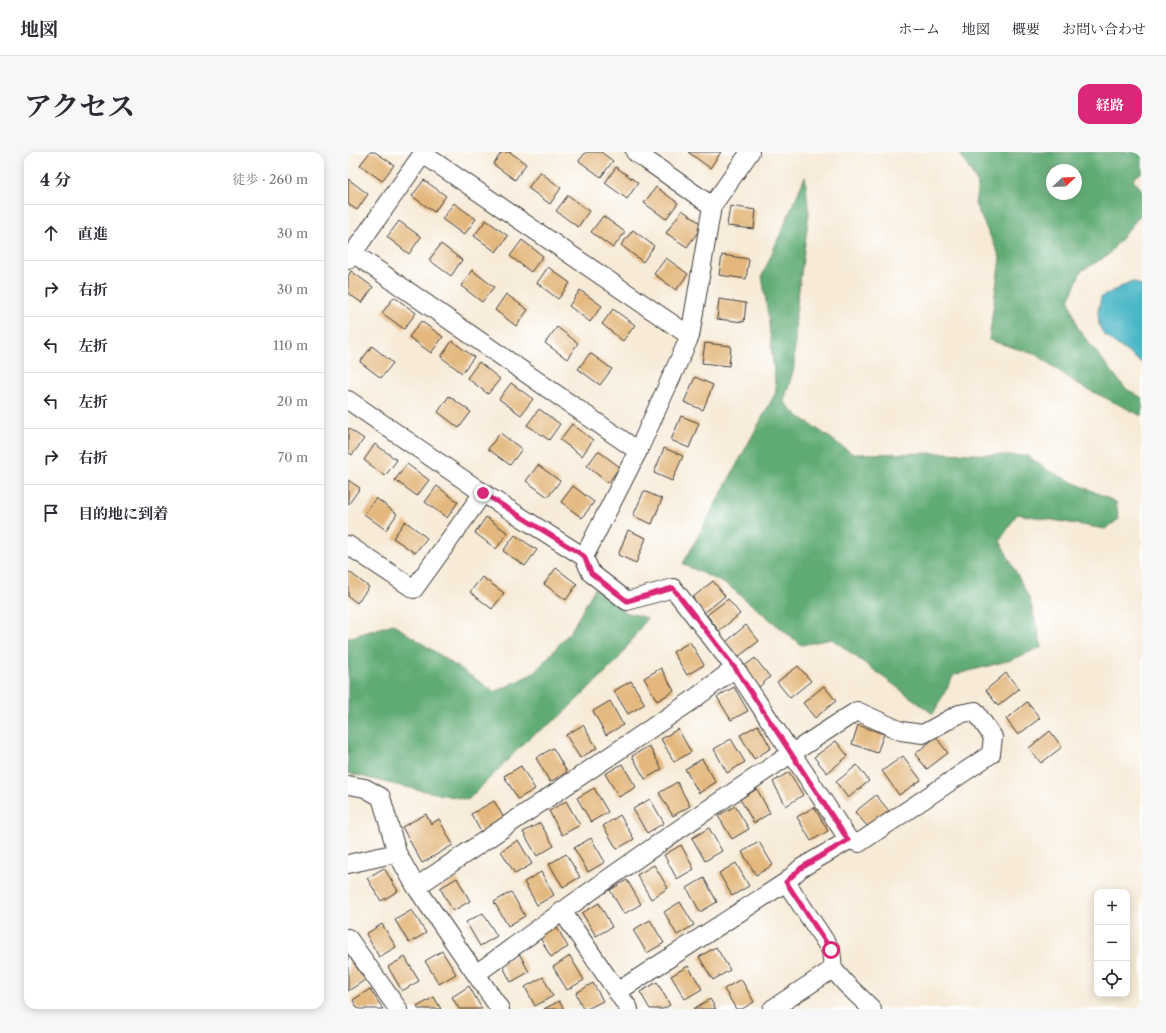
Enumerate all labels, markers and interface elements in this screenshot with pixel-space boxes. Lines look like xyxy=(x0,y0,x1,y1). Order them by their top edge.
text: 地図 xyxy=(20,18,58,41)
text: ホーム xyxy=(898,20,940,38)
text: 地図 xyxy=(962,20,990,38)
text: 概要 xyxy=(1012,20,1040,38)
text: お問い合わせ xyxy=(1062,20,1146,38)
button: 経路 xyxy=(1078,84,1142,124)
text: アクセス xyxy=(24,89,135,123)
north arrow xyxy=(1046,164,1082,200)
text: 4 分 xyxy=(40,170,71,190)
text: 徒歩 · 260 m xyxy=(233,171,308,187)
icon: ahead xyxy=(40,222,62,244)
text: 直進 xyxy=(78,224,108,243)
text: 30 m xyxy=(277,225,308,241)
icon: right xyxy=(40,278,62,300)
text: 右折 xyxy=(78,280,108,299)
text: 30 m xyxy=(277,281,308,297)
icon: left xyxy=(40,334,62,356)
text: 左折 xyxy=(78,336,108,355)
text: 110 m xyxy=(273,337,308,353)
icon: left xyxy=(40,390,62,412)
text: 左折 xyxy=(78,392,108,411)
text: 20 m xyxy=(277,393,308,409)
icon: right xyxy=(40,446,62,468)
text: 右折 xyxy=(78,448,108,467)
text: 70 m xyxy=(278,449,308,465)
route end xyxy=(474,484,492,502)
icon: arrive xyxy=(40,502,62,524)
text: 目的地に到着 xyxy=(78,504,168,523)
map controls xyxy=(1094,889,1130,997)
button: + xyxy=(1094,889,1130,925)
button: − xyxy=(1094,925,1130,961)
route start xyxy=(822,941,840,959)
button: locate xyxy=(1094,961,1130,997)

